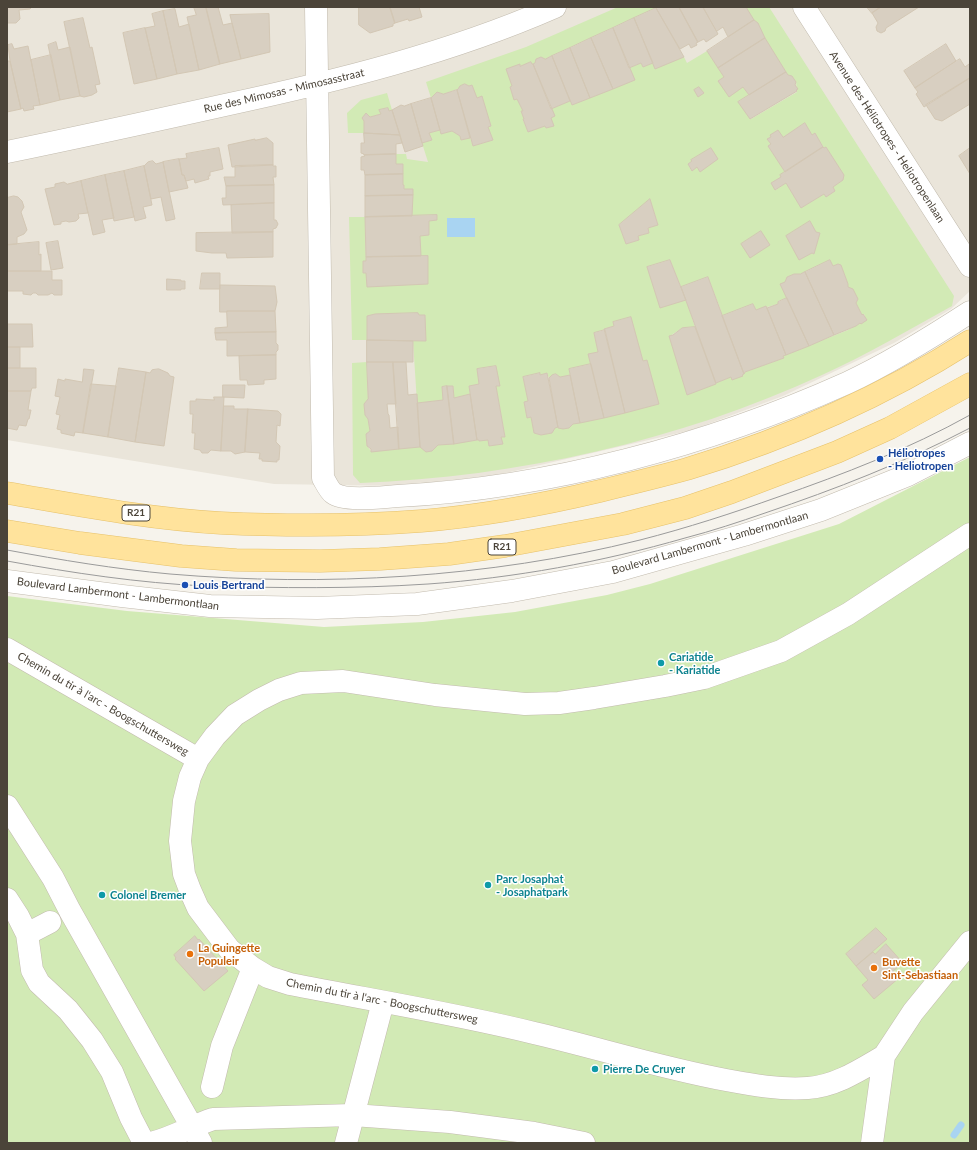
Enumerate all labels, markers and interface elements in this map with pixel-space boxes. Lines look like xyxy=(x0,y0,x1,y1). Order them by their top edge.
street label: Avenue des Héliotropes - Heliotropenlaan xyxy=(827,49,947,225)
street label: Rue des Mimosas - Mimosasstraat xyxy=(203,66,365,116)
place label: Héliotropes - Heliotropen xyxy=(888,446,953,472)
marker: Héliotropes - Heliotropen xyxy=(875,454,885,464)
road number: R21 xyxy=(122,505,150,521)
street label: Boulevard Lambermont - Lambermontlaan xyxy=(610,509,810,577)
road number: R21 xyxy=(488,539,516,555)
street label: Boulevard Lambermont - Lambermontlaan xyxy=(16,575,220,613)
place label: Louis Bertrand xyxy=(193,578,265,592)
marker: Louis Bertrand xyxy=(180,580,190,590)
street label: Chemin du tir à l'arc - Boogschuttersweg xyxy=(15,649,191,759)
place label: Cariatide - Kariatide xyxy=(669,650,720,676)
marker: Cariatide - Kariatide xyxy=(656,658,666,668)
place label: Parc Josaphat - Josaphatpark xyxy=(496,872,568,898)
marker: Parc Josaphat - Josaphatpark xyxy=(483,880,493,890)
place label: Colonel Bremer xyxy=(110,888,186,902)
marker: Colonel Bremer xyxy=(97,890,107,900)
place label: La Guingette Populeir xyxy=(198,941,260,967)
marker: La Guingette Populeir xyxy=(185,949,195,959)
place label: Buvette Sint-Sebastiaan xyxy=(882,955,958,981)
marker: Buvette Sint-Sebastiaan xyxy=(869,963,879,973)
street label: Chemin du tir à l'arc - Boogschuttersweg xyxy=(285,976,479,1026)
place label: Pierre De Cruyer xyxy=(603,1062,685,1076)
marker: Pierre De Cruyer xyxy=(590,1064,600,1074)

